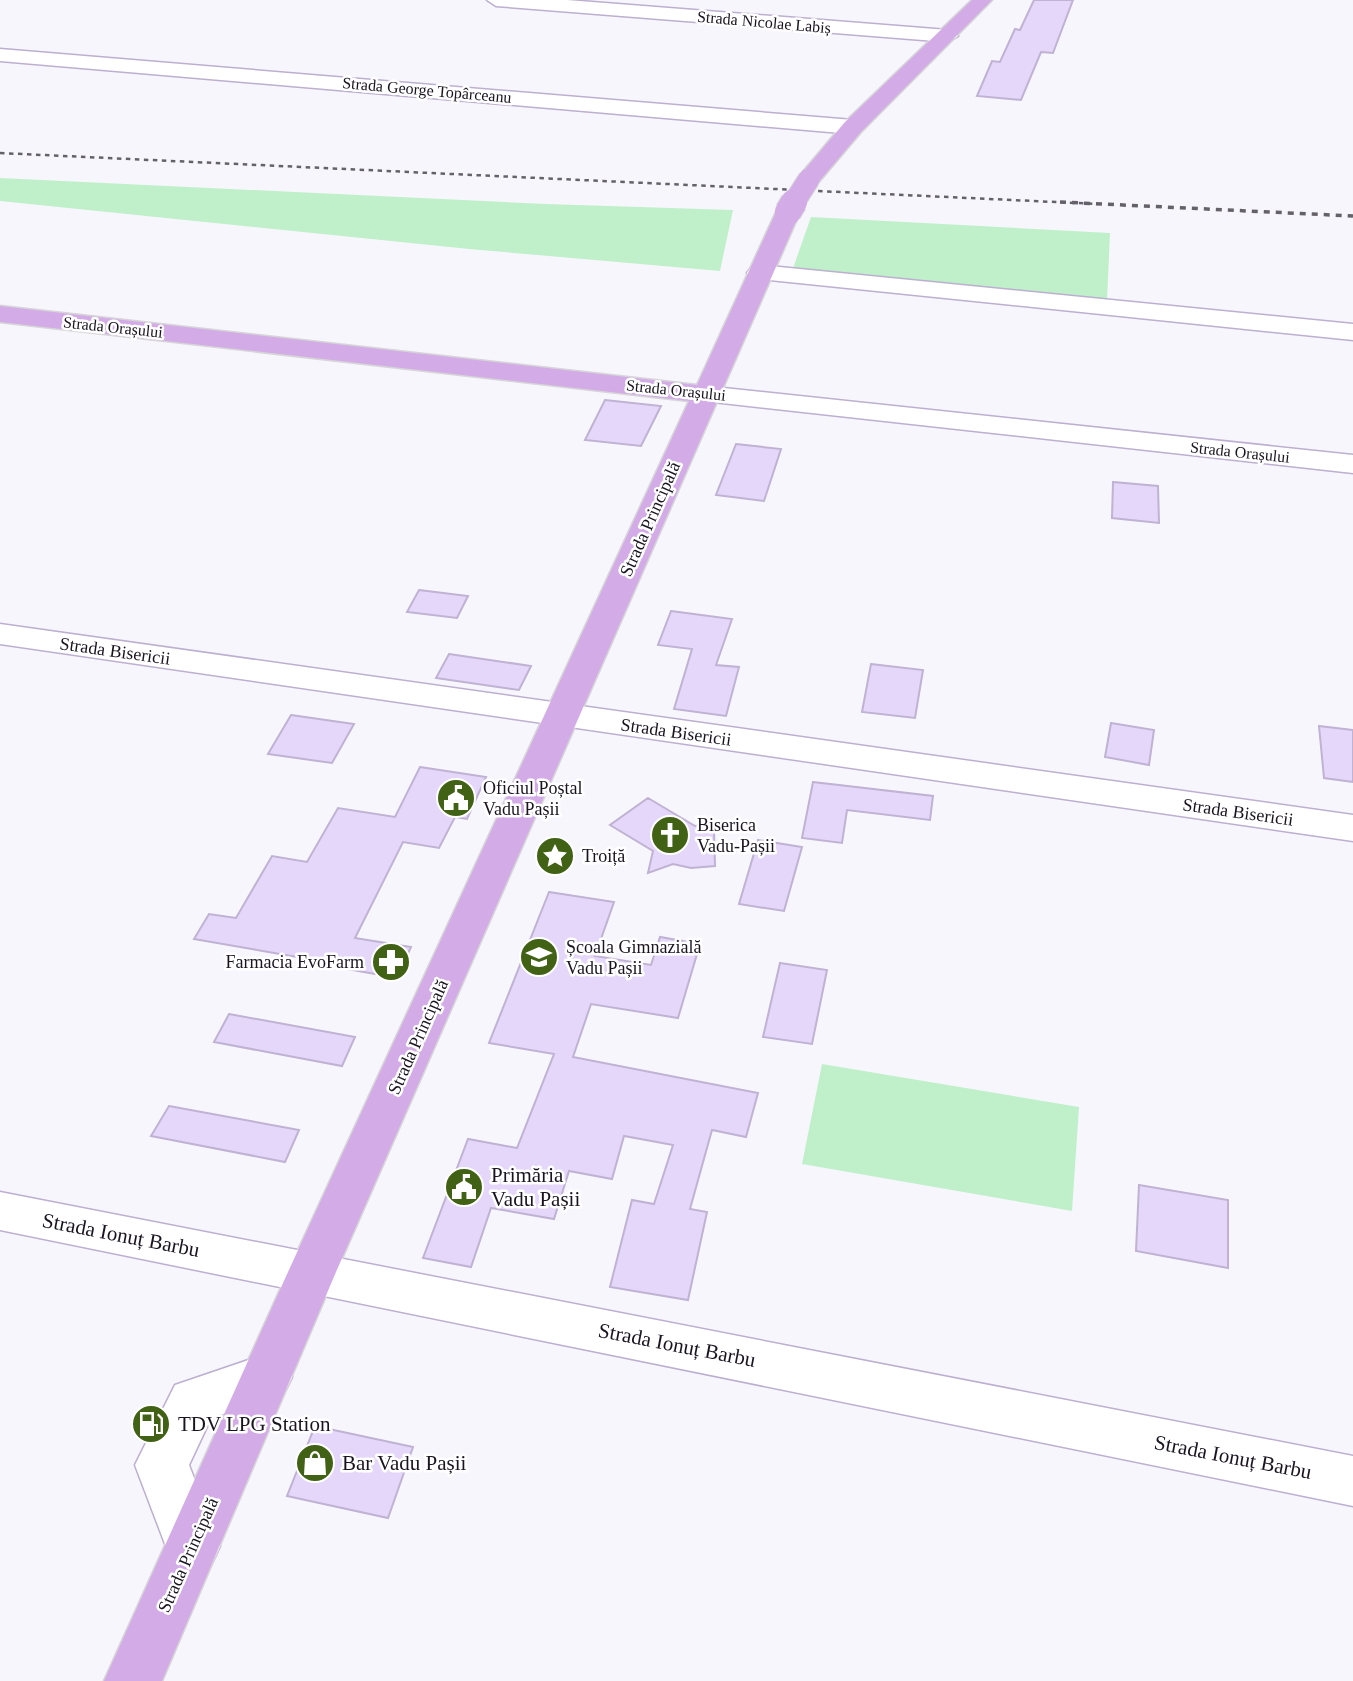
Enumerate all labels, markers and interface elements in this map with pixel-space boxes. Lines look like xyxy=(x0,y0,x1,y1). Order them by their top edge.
street label: Strada Nicolae Labiș xyxy=(696,8,832,37)
street label: Strada George Topârceanu xyxy=(342,74,512,107)
street label: Strada Orașului xyxy=(62,313,164,342)
street label: Strada Orașului xyxy=(625,376,727,405)
street label: Strada Orașului xyxy=(1189,438,1291,467)
street label: Strada Principală xyxy=(616,459,684,579)
street label: Strada Bisericii xyxy=(58,633,172,669)
street label: Strada Bisericii xyxy=(619,714,733,750)
public building icon: Oficiul Poștal Vadu Pașii xyxy=(435,777,477,819)
place label: Oficiul Poștal Vadu Pașii xyxy=(483,778,583,819)
street label: Strada Bisericii xyxy=(1181,794,1295,830)
church icon: Biserica Vadu-Pașii xyxy=(649,814,691,856)
place label: Biserica Vadu-Pașii xyxy=(697,815,775,856)
place icon: Troiță xyxy=(534,835,576,877)
place label: Troiță xyxy=(582,846,625,866)
school or university icon: Școala Gimnazială Vadu Pașii xyxy=(518,936,560,978)
place label: Școala Gimnazială Vadu Pașii xyxy=(566,937,701,978)
pharmacy icon: Farmacia EvoFarm xyxy=(370,941,412,983)
place label: Farmacia EvoFarm xyxy=(226,952,364,972)
street label: Strada Principală xyxy=(384,977,452,1097)
place label: Primăria Vadu Pașii xyxy=(491,1163,580,1211)
public building icon: Primăria Vadu Pașii xyxy=(443,1166,485,1208)
street label: Strada Ionuț Barbu xyxy=(40,1208,202,1262)
street label: Strada Ionuț Barbu xyxy=(596,1318,758,1372)
fuel station icon: TDV LPG Station xyxy=(130,1403,172,1445)
place label: TDV LPG Station xyxy=(178,1412,331,1436)
street label: Strada Ionuț Barbu xyxy=(1152,1430,1314,1484)
shop icon: Bar Vadu Pașii xyxy=(294,1442,336,1484)
place label: Bar Vadu Pașii xyxy=(342,1451,467,1475)
street label: Strada Principală xyxy=(154,1495,222,1615)

